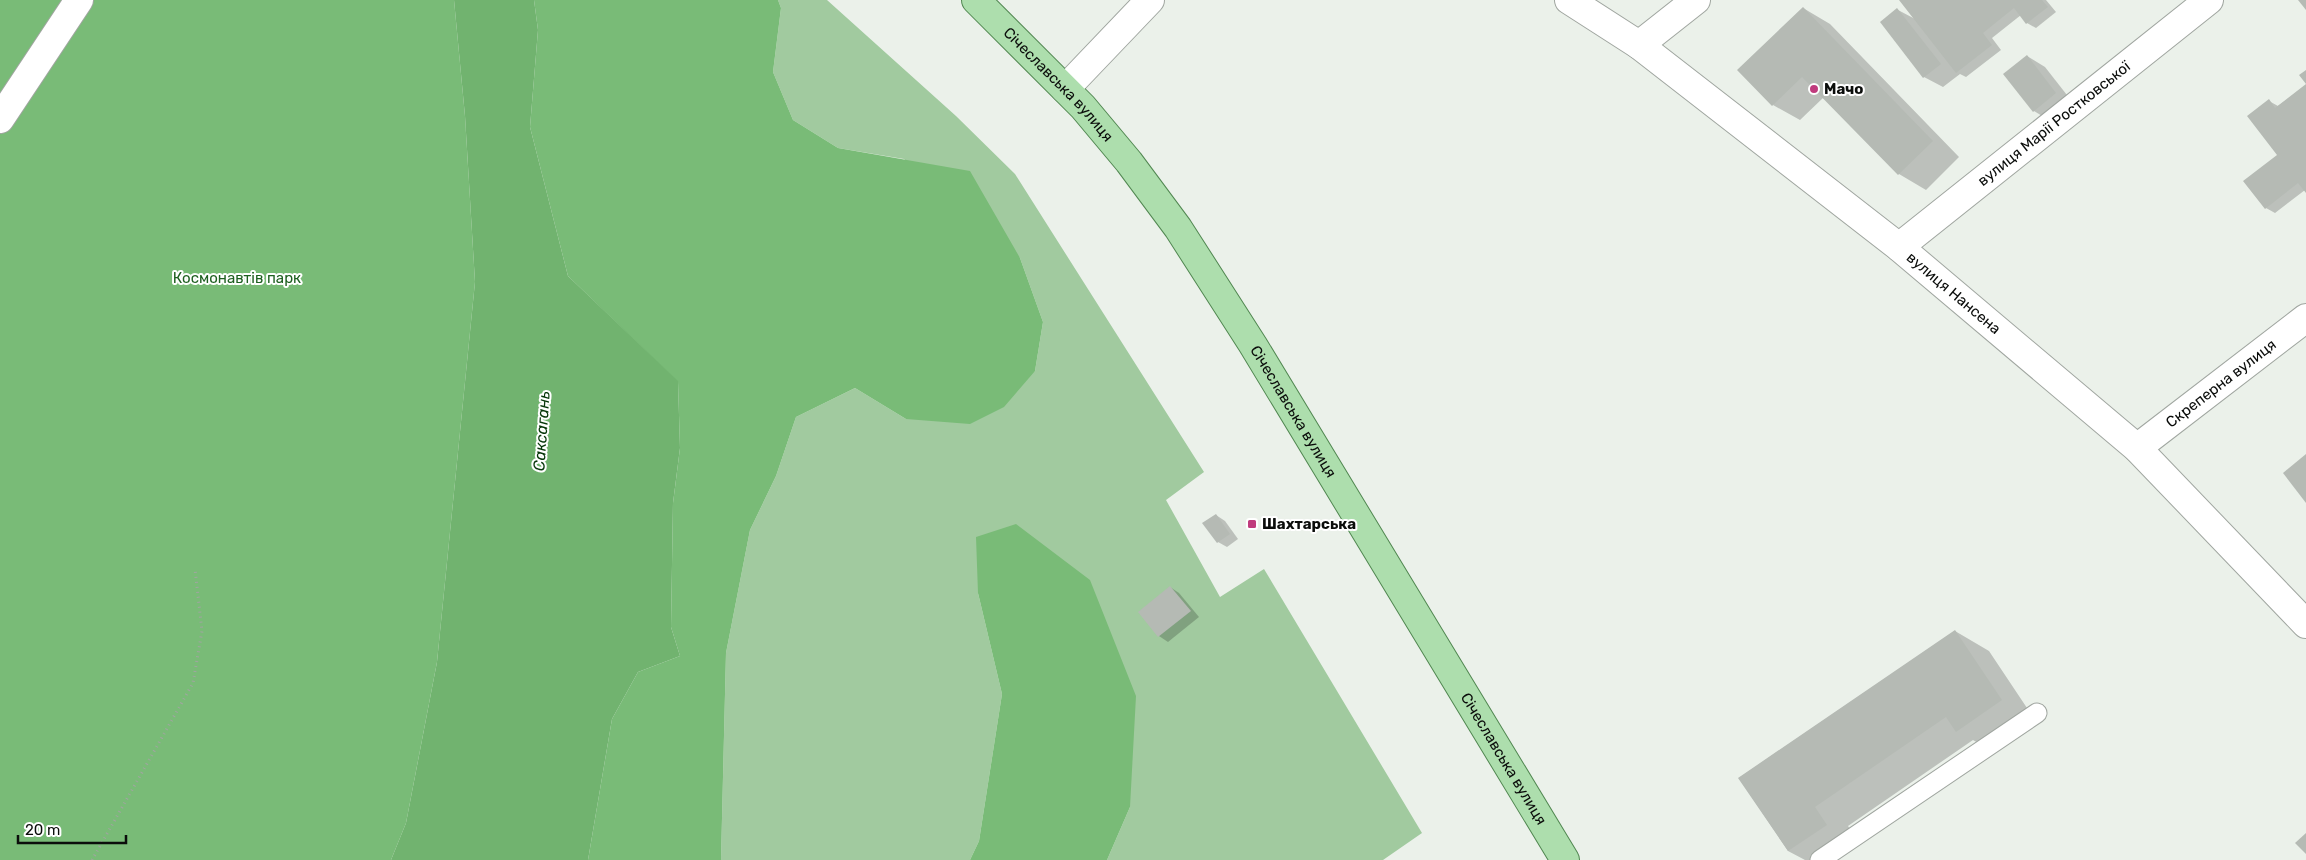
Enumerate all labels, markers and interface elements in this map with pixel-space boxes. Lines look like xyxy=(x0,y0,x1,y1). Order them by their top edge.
street label: Січеславська вулиця xyxy=(1000,24,1117,145)
street label: вулиця Марії Ростковської xyxy=(1974,57,2134,190)
place label: Мачо xyxy=(1824,80,1864,98)
marker: Мачо xyxy=(1808,83,1820,95)
street label: вулиця Нансена xyxy=(1903,248,2004,338)
park label: Космонавтів парк xyxy=(173,269,301,287)
street label: Скреперна вулиця xyxy=(2162,335,2280,431)
street label: Січеславська вулиця xyxy=(1246,342,1340,481)
water label: Саксагань xyxy=(529,390,554,472)
place label: Шахтарська xyxy=(1262,515,1356,533)
marker: Шахтарська xyxy=(1246,518,1258,530)
street label: Січеславська вулиця xyxy=(1457,689,1551,828)
scale bar xyxy=(18,812,125,844)
text: 20 m xyxy=(25,821,60,839)

